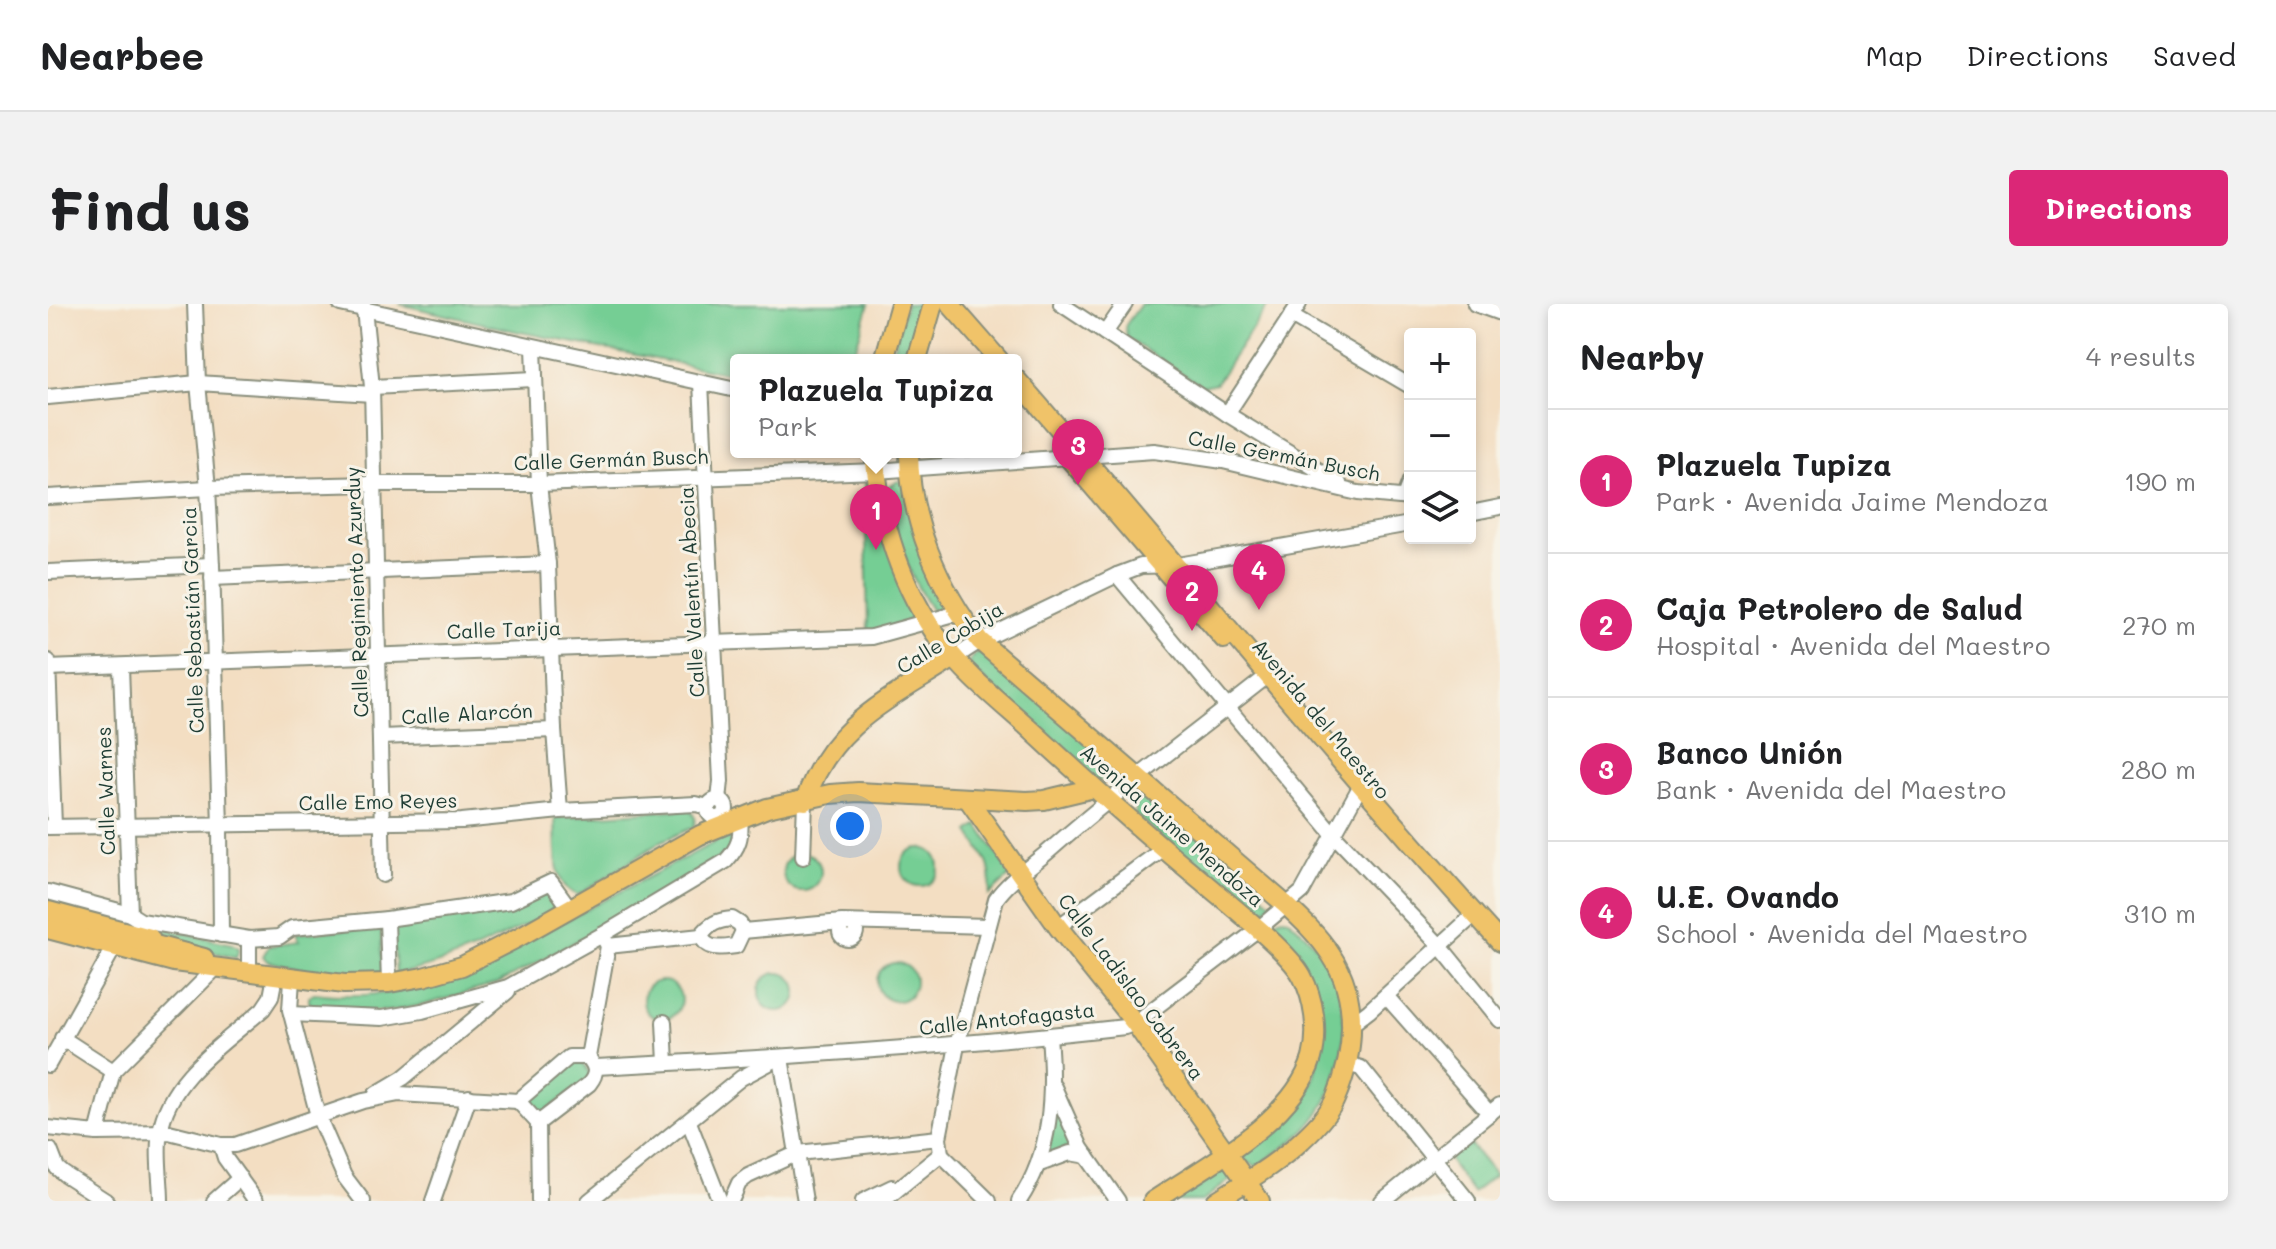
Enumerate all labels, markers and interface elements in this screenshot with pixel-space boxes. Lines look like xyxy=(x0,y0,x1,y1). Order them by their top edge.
text: Nearbee xyxy=(40,30,204,80)
text: Map xyxy=(1866,37,1923,73)
text: Directions xyxy=(1967,37,2109,73)
text: Saved xyxy=(2153,37,2236,73)
button: Directions xyxy=(2009,170,2228,246)
text: Find us xyxy=(48,172,251,245)
map controls xyxy=(1404,328,1476,544)
button: + xyxy=(1404,328,1476,400)
text: Nearby xyxy=(1580,334,1705,379)
text: 4 results xyxy=(2086,339,2196,373)
popup xyxy=(730,354,1022,458)
text: Plazuela Tupiza xyxy=(758,369,994,409)
button: − xyxy=(1404,400,1476,472)
text: Park xyxy=(758,409,817,443)
pin: 3 xyxy=(1052,419,1104,485)
street label: Calle Germán Busch xyxy=(1186,424,1382,486)
street label: Calle Germán Busch xyxy=(513,443,709,475)
text: Plazuela Tupiza xyxy=(1656,444,1892,484)
text: 1 xyxy=(1600,464,1612,498)
text: 190 m xyxy=(2124,464,2196,498)
street label: Calle Regimiento Azurduy xyxy=(339,466,373,718)
button: layers xyxy=(1404,472,1476,544)
pin: 1 xyxy=(850,484,902,550)
text: Park · Avenida Jaime Mendoza xyxy=(1656,484,2049,518)
street label: Calle Valentín Abecia xyxy=(672,486,710,698)
street label: Calle Sebastián Garcia xyxy=(175,506,209,734)
pin: 4 xyxy=(1233,544,1285,610)
pin: 2 xyxy=(1166,565,1218,631)
text: Caja Petrolero de Salud xyxy=(1656,588,2022,628)
street label: Calle Cobija xyxy=(891,595,1008,679)
text: 2 xyxy=(1599,608,1613,642)
text: 270 m xyxy=(2122,608,2196,642)
street label: Calle Tarija xyxy=(446,614,562,644)
text: Hospital · Avenida del Maestro xyxy=(1656,628,2050,662)
street label: Avenida del Maestro xyxy=(1247,633,1396,804)
street label: Calle Alarcón xyxy=(401,697,533,729)
street label: Calle Warnes xyxy=(90,726,120,856)
text: Banco Unión xyxy=(1656,732,1843,772)
street label: Avenida Jaime Mendoza xyxy=(1075,738,1270,912)
text: 3 xyxy=(1598,752,1614,786)
text: 280 m xyxy=(2121,752,2196,786)
text: Bank · Avenida del Maestro xyxy=(1656,772,2006,806)
street label: Calle Emo Reyes xyxy=(298,787,458,815)
your location xyxy=(830,806,870,846)
text: U.E. Ovando xyxy=(1656,876,1839,916)
street label: Calle Ladislao Cabrera xyxy=(1053,888,1211,1085)
text: 4 xyxy=(1598,896,1614,930)
text: 310 m xyxy=(2124,896,2196,930)
text: School · Avenida del Maestro xyxy=(1656,916,2028,950)
street label: Calle Antofagasta xyxy=(918,996,1096,1040)

